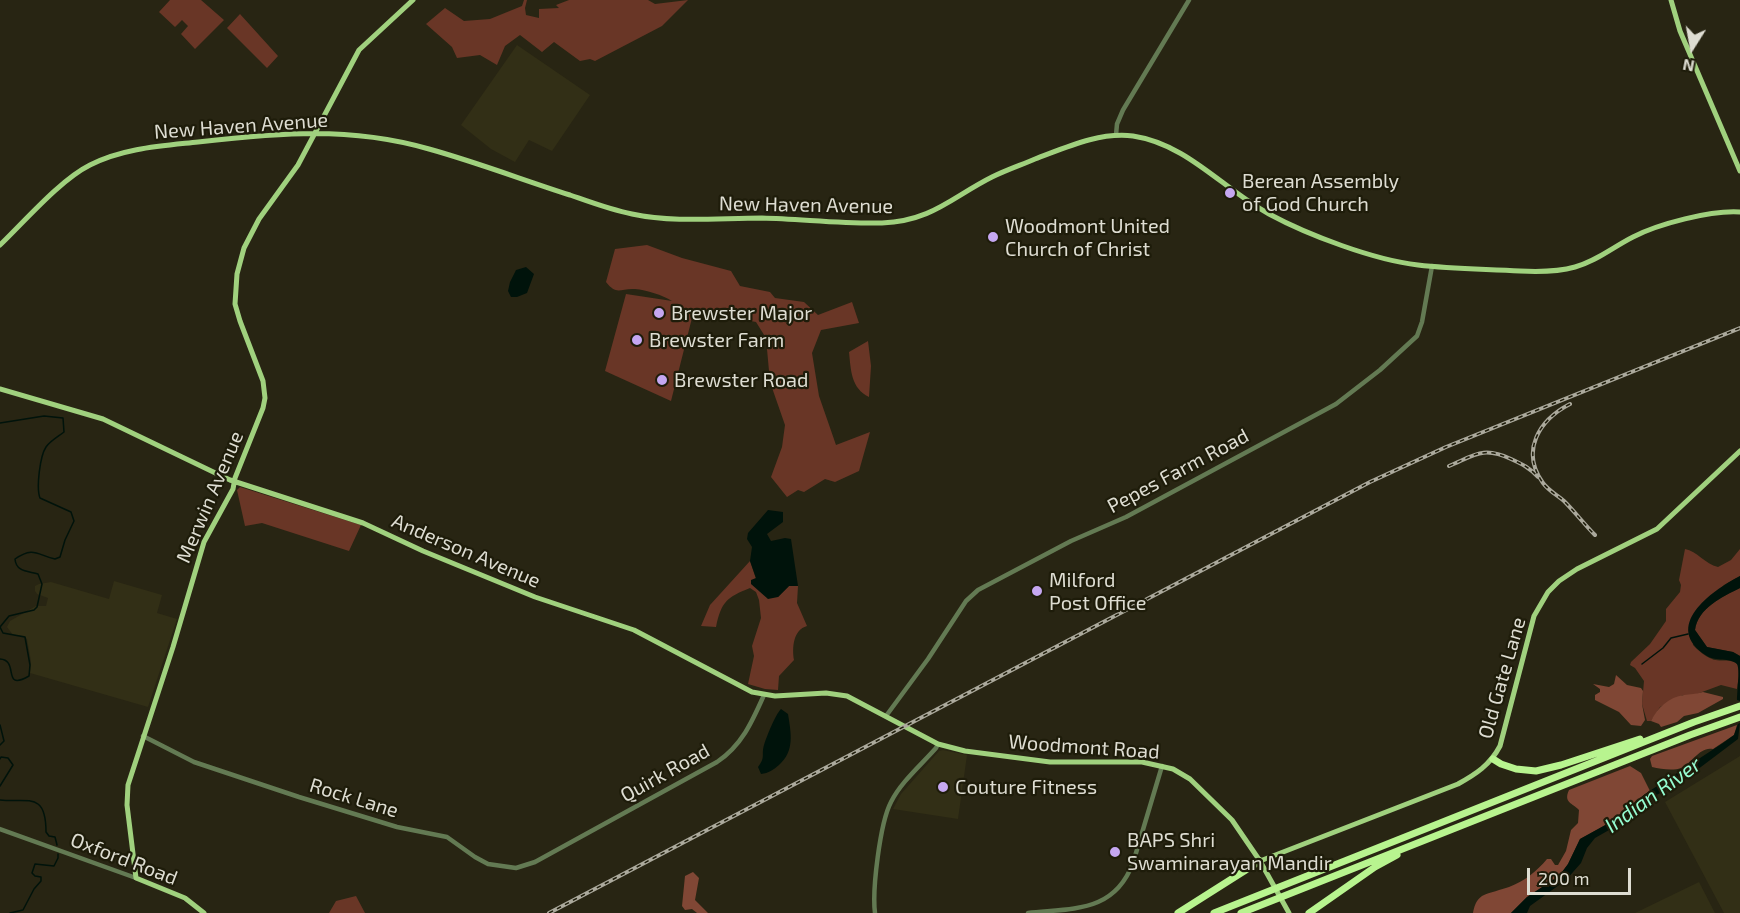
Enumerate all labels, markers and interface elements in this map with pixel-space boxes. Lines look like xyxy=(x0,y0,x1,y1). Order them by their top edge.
north arrow xyxy=(1662,18,1722,78)
text: N xyxy=(1681,56,1696,77)
street label: New Haven Avenue xyxy=(153,108,329,144)
place label: Berean Assembly of God Church xyxy=(1242,169,1399,216)
marker: Berean Assembly of God Church xyxy=(1223,186,1237,200)
street label: New Haven Avenue xyxy=(719,191,893,219)
place label: Woodmont United Church of Christ xyxy=(1005,214,1170,261)
marker: Woodmont United Church of Christ xyxy=(986,230,1000,244)
place label: Brewster Major xyxy=(671,301,812,325)
marker: Brewster Major xyxy=(652,306,666,320)
place label: Brewster Farm xyxy=(649,328,784,352)
marker: Brewster Farm xyxy=(630,333,644,347)
place label: Brewster Road xyxy=(674,368,808,392)
marker: Brewster Road xyxy=(655,373,669,387)
street label: Pepes Farm Road xyxy=(1103,424,1253,518)
street label: Merwin Avenue xyxy=(171,427,249,567)
street label: Anderson Avenue xyxy=(388,509,544,593)
place label: Milford Post Office xyxy=(1049,568,1147,615)
marker: Milford Post Office xyxy=(1030,584,1044,598)
street label: Old Gate Lane xyxy=(1473,615,1531,741)
street label: Woodmont Road xyxy=(1008,730,1160,764)
street label: Quirk Road xyxy=(616,739,714,807)
water label: Indian River xyxy=(1600,752,1706,838)
street label: Rock Lane xyxy=(307,773,401,823)
place label: Couture Fitness xyxy=(955,775,1097,799)
marker: Couture Fitness xyxy=(936,780,950,794)
street label: Oxford Road xyxy=(67,828,181,890)
place label: BAPS Shri Swaminarayan Mandir xyxy=(1127,828,1332,875)
marker: BAPS Shri Swaminarayan Mandir xyxy=(1108,845,1122,859)
scale bar xyxy=(1530,856,1634,894)
text: 200 m xyxy=(1538,867,1590,889)

